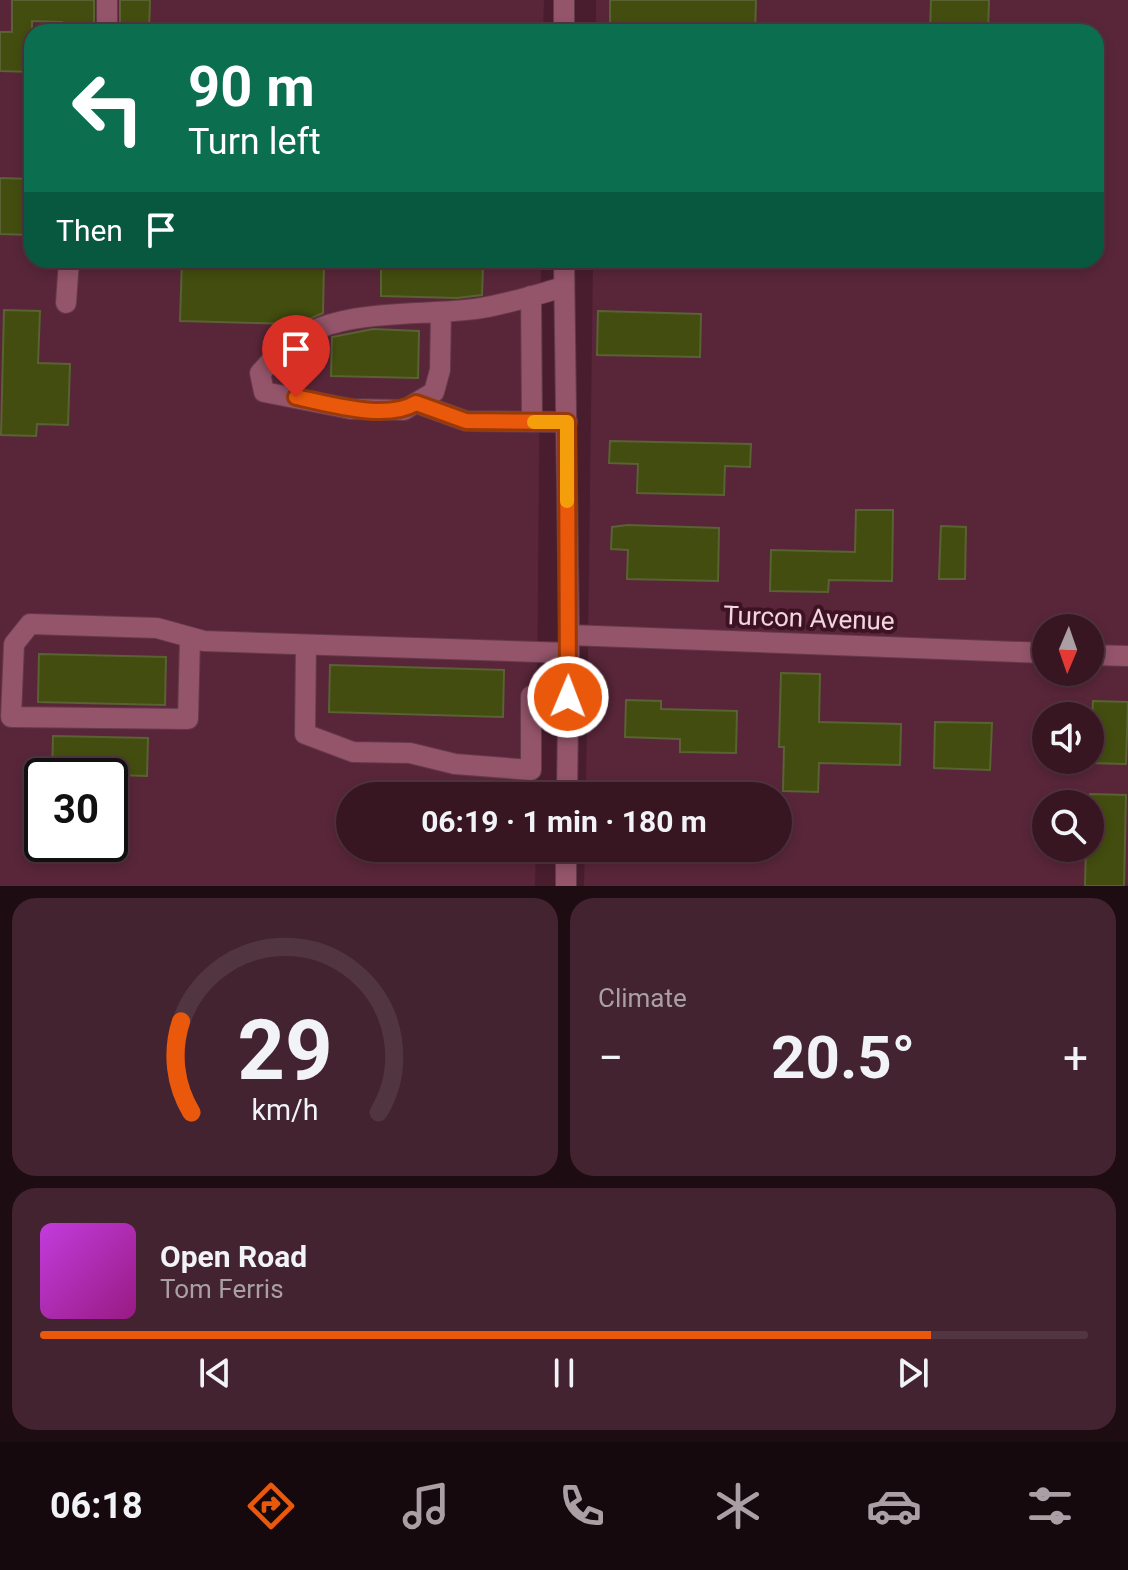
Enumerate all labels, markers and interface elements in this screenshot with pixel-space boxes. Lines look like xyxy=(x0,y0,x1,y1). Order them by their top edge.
text: 90 m xyxy=(188,54,315,120)
icon: left xyxy=(56,56,160,160)
text: Turn left xyxy=(188,121,321,163)
icon: arrive xyxy=(139,208,183,252)
text: Then xyxy=(56,213,123,248)
pin xyxy=(262,315,330,397)
icon: arrive xyxy=(274,327,318,371)
street label: Turcon Avenue xyxy=(723,600,895,636)
north arrow xyxy=(1032,614,1104,686)
map controls xyxy=(1032,614,1104,862)
position arrow xyxy=(526,655,610,739)
button: sound xyxy=(1032,702,1104,774)
speed limit sign: 30 xyxy=(24,758,128,862)
button: search xyxy=(1032,790,1104,862)
text: 06:19 · 1 min · 180 m xyxy=(421,804,707,839)
text: Climate xyxy=(598,983,687,1013)
text: 29 xyxy=(237,1002,333,1099)
text: 20.5° xyxy=(771,1022,915,1093)
text: − xyxy=(598,1032,623,1084)
text: + xyxy=(1063,1032,1088,1084)
text: km/h xyxy=(251,1093,319,1127)
text: Open Road xyxy=(160,1239,307,1274)
text: Tom Ferris xyxy=(160,1274,284,1304)
icon: previous xyxy=(193,1351,237,1395)
icon: pause xyxy=(542,1351,586,1395)
icon: next xyxy=(891,1351,935,1395)
icon: directions xyxy=(243,1478,299,1534)
icon: music xyxy=(398,1478,454,1534)
icon: phone xyxy=(554,1478,610,1534)
icon: climate xyxy=(710,1478,766,1534)
icon: car xyxy=(866,1478,922,1534)
icon: filters xyxy=(1022,1478,1078,1534)
text: 06:18 xyxy=(50,1485,143,1527)

